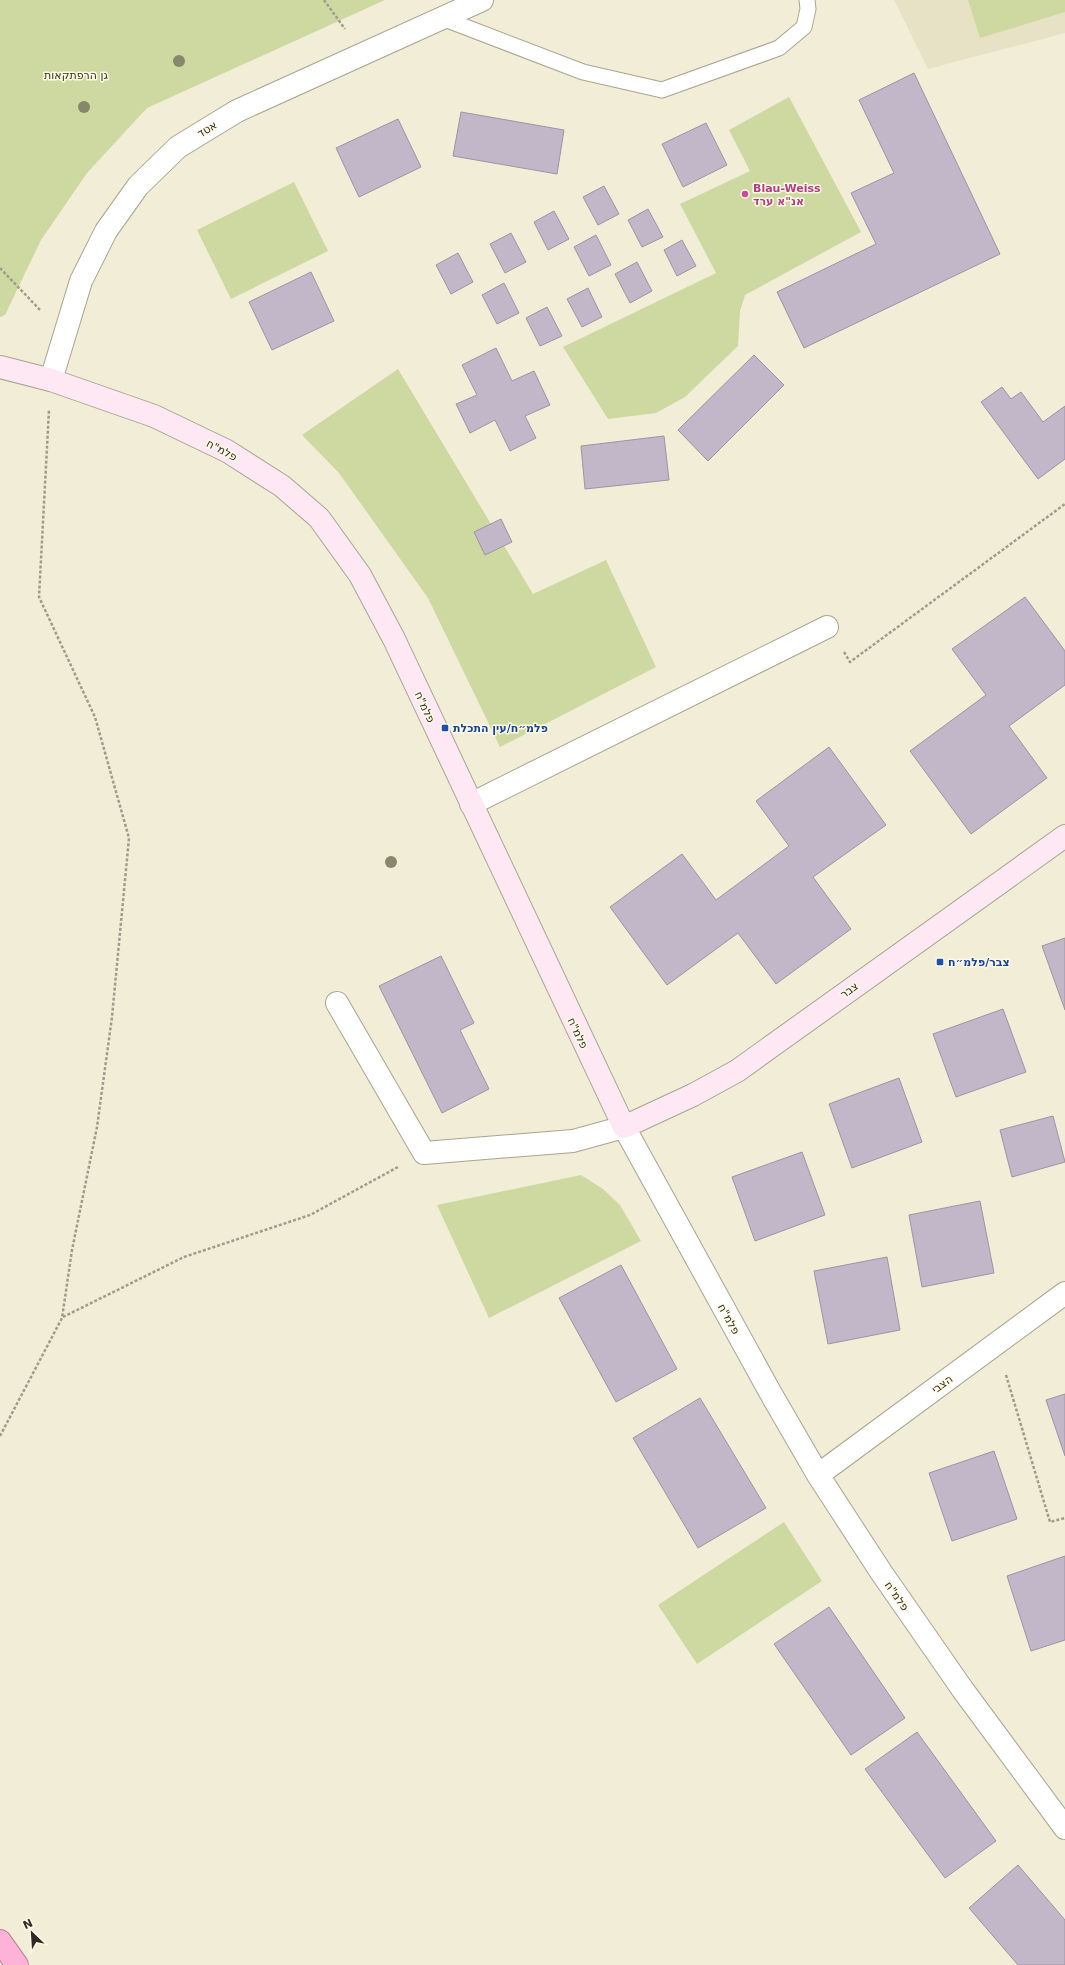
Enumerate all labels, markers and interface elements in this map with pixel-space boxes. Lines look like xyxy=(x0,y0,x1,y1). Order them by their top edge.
park label: גן הרפתקאות xyxy=(44,69,108,82)
street label: אטד xyxy=(195,119,219,140)
place label: Blau-Weiss אנ"א ערד xyxy=(753,182,821,208)
marker: Blau-Weiss אנ"א ערד xyxy=(740,189,750,199)
street label: פלמ"ח xyxy=(204,437,239,464)
street label: פלמ"ח xyxy=(412,690,437,725)
place label: פלמ״ח/עין התכלת xyxy=(453,722,548,735)
marker: פלמ״ח/עין התכלת xyxy=(440,723,450,733)
place label: צבר/פלמ״ח xyxy=(948,956,1010,969)
marker: צבר/פלמ״ח xyxy=(935,957,945,967)
street label: צבר xyxy=(838,980,861,1001)
street label: פלמ"ח xyxy=(565,1016,591,1051)
street label: פלמ"ח xyxy=(715,1302,742,1337)
street label: הצבי xyxy=(929,1373,955,1396)
street label: פלמ"ח xyxy=(882,1579,911,1614)
north arrow xyxy=(12,1913,52,1953)
text: N xyxy=(21,1917,35,1932)

